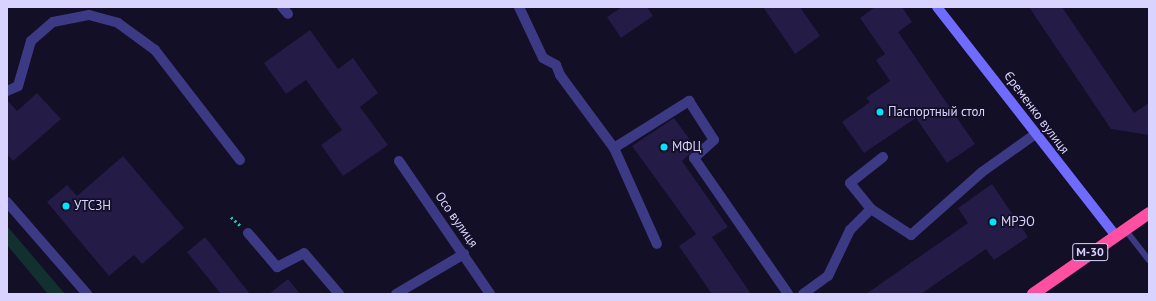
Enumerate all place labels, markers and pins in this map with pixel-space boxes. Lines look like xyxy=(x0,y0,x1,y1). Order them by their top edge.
place label: Паспортный стол xyxy=(888,104,985,120)
marker: Паспортный стол xyxy=(875,107,885,117)
place label: МФЦ xyxy=(672,139,701,155)
marker: МФЦ xyxy=(659,142,669,152)
place label: УТСЗН xyxy=(74,198,111,214)
marker: УТСЗН xyxy=(61,201,71,211)
place label: МРЭО xyxy=(1001,214,1035,230)
marker: МРЭО xyxy=(988,217,998,227)

